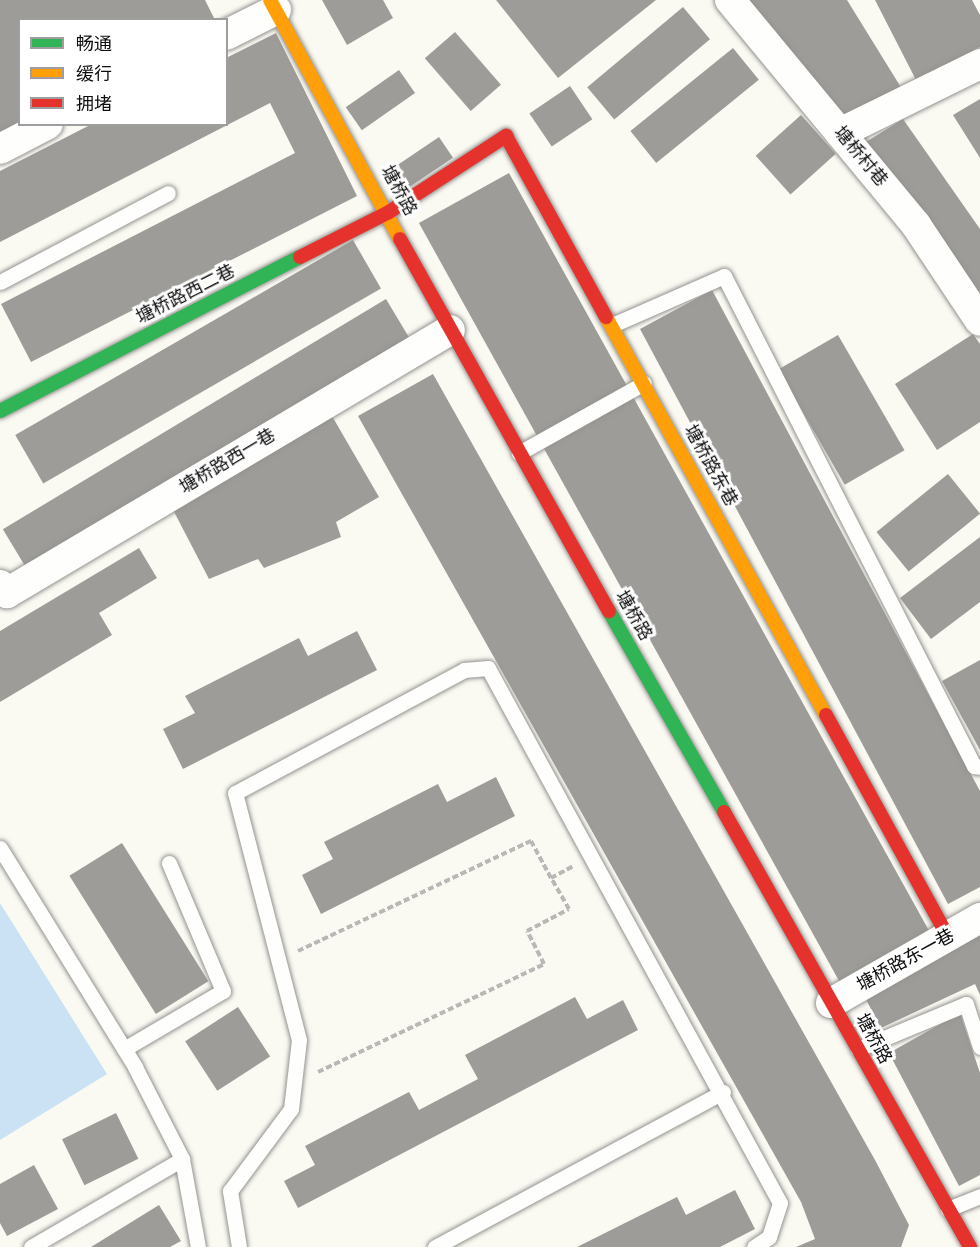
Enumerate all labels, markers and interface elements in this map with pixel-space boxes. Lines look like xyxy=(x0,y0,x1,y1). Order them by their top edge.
legend xyxy=(18,18,228,126)
text: 畅通 xyxy=(76,31,112,58)
text: 缓行 xyxy=(76,61,112,88)
text: 拥堵 xyxy=(76,91,112,118)
street label: 塘桥村巷 xyxy=(829,122,891,192)
street label: 塘桥路 xyxy=(375,162,421,220)
street label: 塘桥路西二巷 xyxy=(133,261,239,329)
street label: 塘桥路东巷 xyxy=(679,421,741,511)
street label: 塘桥路西一巷 xyxy=(176,425,280,499)
street label: 塘桥路 xyxy=(610,587,656,645)
street label: 塘桥路东一巷 xyxy=(854,925,958,997)
street label: 塘桥路 xyxy=(850,1010,896,1068)

